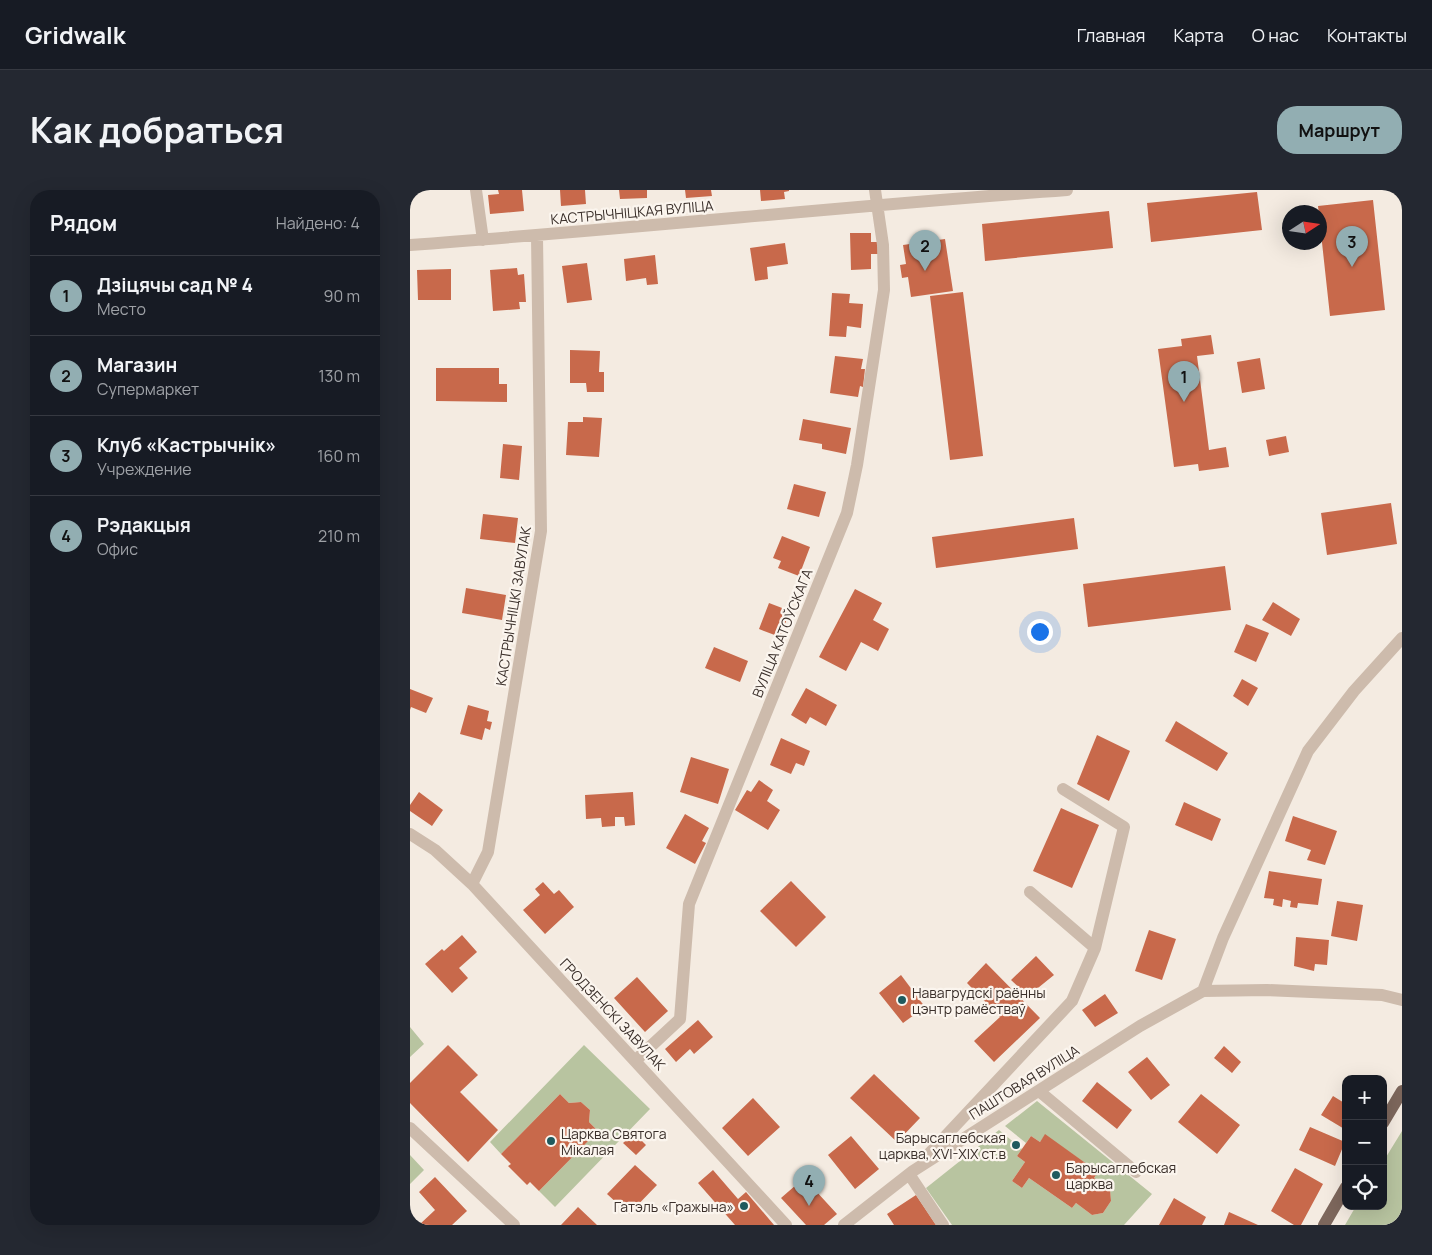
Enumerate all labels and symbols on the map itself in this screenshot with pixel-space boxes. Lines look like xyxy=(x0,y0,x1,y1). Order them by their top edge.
street label: КАСТРЫЧНІЦКАЯ ВУЛІЦА xyxy=(550,195,714,229)
north arrow xyxy=(1282,205,1327,250)
pin: 3 xyxy=(1336,226,1368,267)
pin: 2 xyxy=(909,230,941,271)
pin: 1 xyxy=(1168,361,1200,402)
street label: КАСТРЫЧНІЦКІ ЗАВУЛАК xyxy=(491,524,535,687)
street label: ВУЛІЦА КАТОЎСКАГА xyxy=(747,566,817,700)
your location xyxy=(1027,619,1053,645)
street label: ГРОДЗЕНСКІ ЗАВУЛАК xyxy=(556,954,670,1075)
place label: Навагрудскі раённы цэнтр рамёстваў xyxy=(912,983,1046,1018)
marker: Навагрудскі раённы цэнтр рамёстваў xyxy=(896,994,908,1006)
street label: ПАШТОВАЯ ВУЛІЦА xyxy=(965,1040,1083,1124)
place label: Царква Святога Мікалая xyxy=(561,1124,667,1159)
place label: Барысаглебская царква, XVI-XIX ст.в xyxy=(879,1128,1006,1163)
marker: Царква Святога Мікалая xyxy=(545,1135,557,1147)
marker: Барысаглебская царква, XVI-XIX ст.в xyxy=(1010,1139,1022,1151)
place label: Барысаглебская царква xyxy=(1066,1158,1176,1193)
pin: 4 xyxy=(793,1165,825,1206)
marker: Барысаглебская царква xyxy=(1050,1169,1062,1181)
place label: Гатэль «Гражына» xyxy=(614,1197,734,1216)
marker: Гатэль «Гражына» xyxy=(738,1200,750,1212)

